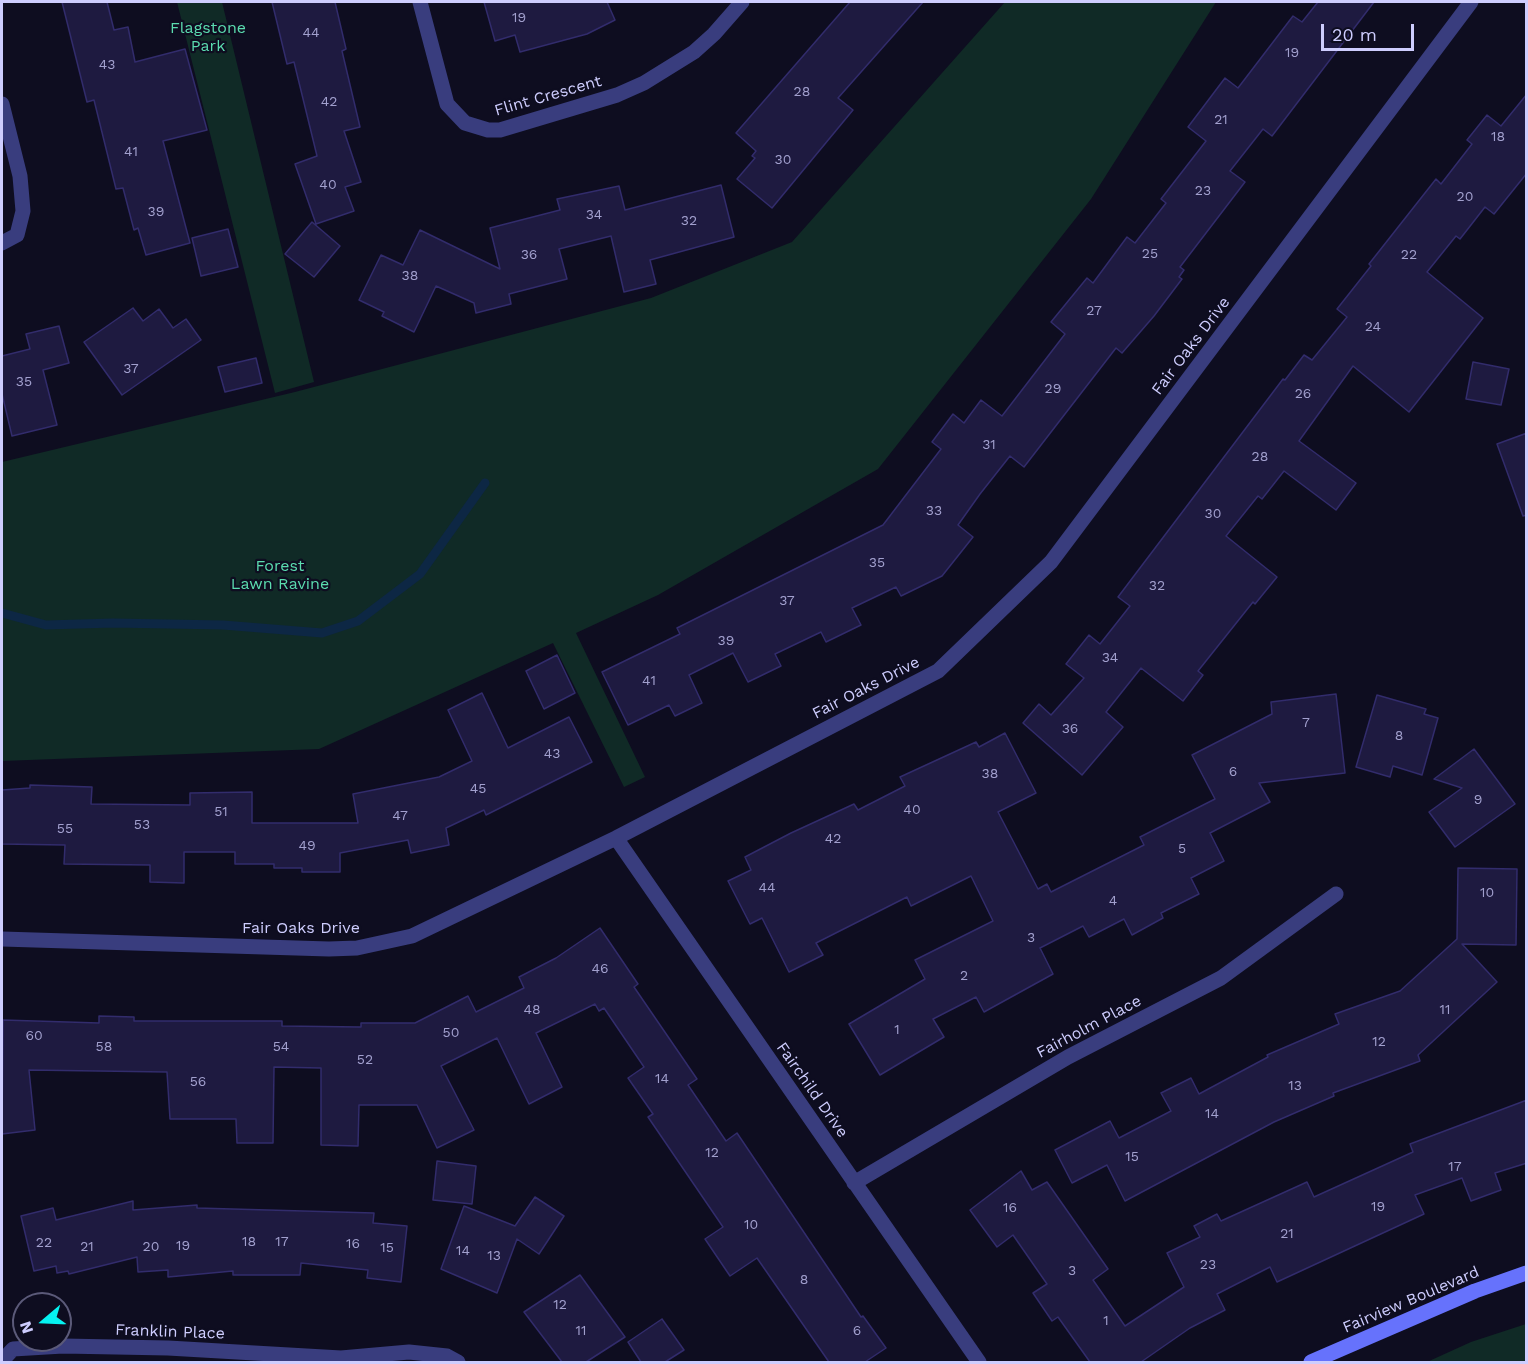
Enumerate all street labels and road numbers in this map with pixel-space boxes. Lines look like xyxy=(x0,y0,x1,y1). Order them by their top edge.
street label: Flint Crescent xyxy=(492,72,604,120)
street label: Fair Oaks Drive xyxy=(1148,293,1234,399)
street label: Fair Oaks Drive xyxy=(809,653,923,723)
street label: Fair Oaks Drive xyxy=(242,918,360,938)
street label: Fairholm Place xyxy=(1033,991,1145,1063)
street label: Fairchild Drive xyxy=(772,1039,852,1141)
street label: Fairview Boulevard xyxy=(1340,1263,1482,1337)
street label: Franklin Place xyxy=(115,1320,225,1344)

